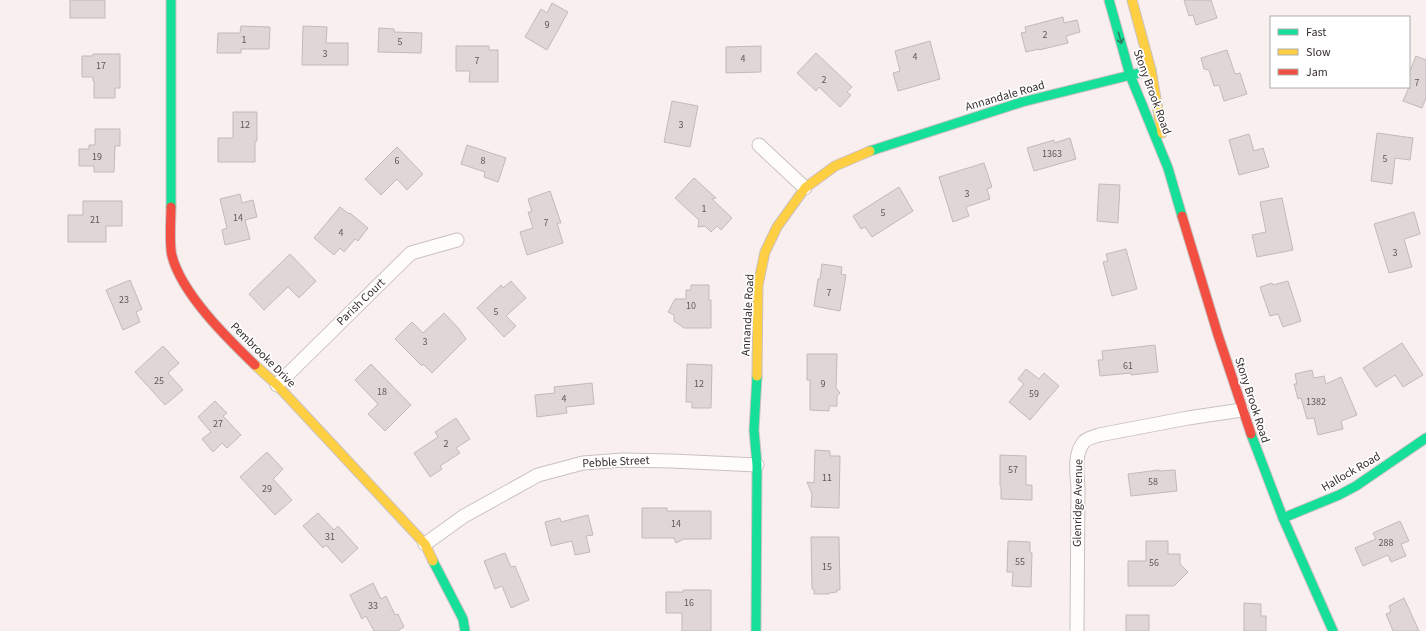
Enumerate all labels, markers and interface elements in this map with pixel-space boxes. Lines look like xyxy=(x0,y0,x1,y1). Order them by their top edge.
legend xyxy=(1270,16,1410,88)
house number: 9 xyxy=(545,18,550,32)
text: Fast xyxy=(1306,24,1326,41)
house number: 2 xyxy=(1043,28,1048,42)
one-way arrow xyxy=(1117,31,1124,44)
house number: 1 xyxy=(242,33,247,47)
house number: 5 xyxy=(398,35,403,49)
text: Slow xyxy=(1306,44,1331,61)
house number: 3 xyxy=(323,47,328,61)
street label: Stony Brook Road xyxy=(1129,47,1175,137)
house number: 4 xyxy=(913,50,918,64)
house number: 4 xyxy=(741,52,746,66)
house number: 7 xyxy=(475,54,480,68)
house number: 17 xyxy=(96,59,106,73)
text: Jam xyxy=(1306,64,1328,81)
house number: 2 xyxy=(822,73,827,87)
house number: 7 xyxy=(1415,76,1420,90)
street label: Annandale Road xyxy=(963,77,1047,115)
house number: 12 xyxy=(240,118,250,132)
house number: 3 xyxy=(679,118,684,132)
house number: 1363 xyxy=(1042,147,1062,161)
house number: 19 xyxy=(92,150,102,164)
house number: 5 xyxy=(1383,152,1388,166)
house number: 6 xyxy=(395,154,400,168)
house number: 8 xyxy=(481,154,486,168)
house number: 3 xyxy=(965,187,970,201)
house number: 1 xyxy=(702,202,707,216)
house number: 5 xyxy=(881,206,886,220)
house number: 14 xyxy=(233,211,243,225)
house number: 21 xyxy=(90,213,100,227)
house number: 7 xyxy=(544,216,549,230)
house number: 4 xyxy=(339,226,344,240)
house number: 3 xyxy=(1393,246,1398,260)
street label: Annandale Road xyxy=(737,274,759,356)
street label: Parish Court xyxy=(333,275,389,329)
house number: 7 xyxy=(827,286,832,300)
house number: 23 xyxy=(119,293,129,307)
house number: 10 xyxy=(686,299,696,313)
house number: 5 xyxy=(494,305,499,319)
street label: Pembrooke Drive xyxy=(227,319,300,392)
house number: 3 xyxy=(423,335,428,349)
street label: Stony Brook Road xyxy=(1230,355,1274,445)
house number: 61 xyxy=(1123,359,1133,373)
house number: 25 xyxy=(154,374,164,388)
house number: 12 xyxy=(694,377,704,391)
house number: 9 xyxy=(821,377,826,391)
house number: 18 xyxy=(377,385,387,399)
house number: 59 xyxy=(1029,387,1039,401)
house number: 4 xyxy=(562,392,567,406)
house number: 1382 xyxy=(1306,395,1326,409)
house number: 27 xyxy=(213,417,223,431)
house number: 2 xyxy=(444,437,449,451)
street label: Hallock Road xyxy=(1318,448,1384,496)
street label: Pebble Street xyxy=(582,452,650,472)
street label: Glenridge Avenue xyxy=(1069,459,1087,547)
house number: 57 xyxy=(1008,463,1018,477)
house number: 11 xyxy=(822,471,832,485)
house number: 58 xyxy=(1148,475,1158,489)
house number: 29 xyxy=(262,482,272,496)
house number: 14 xyxy=(671,517,681,531)
house number: 31 xyxy=(325,530,335,544)
house number: 288 xyxy=(1379,536,1393,550)
house number: 55 xyxy=(1015,555,1025,569)
house number: 56 xyxy=(1149,556,1159,570)
house number: 15 xyxy=(822,560,832,574)
house number: 16 xyxy=(684,596,694,610)
house number: 33 xyxy=(368,599,378,613)

